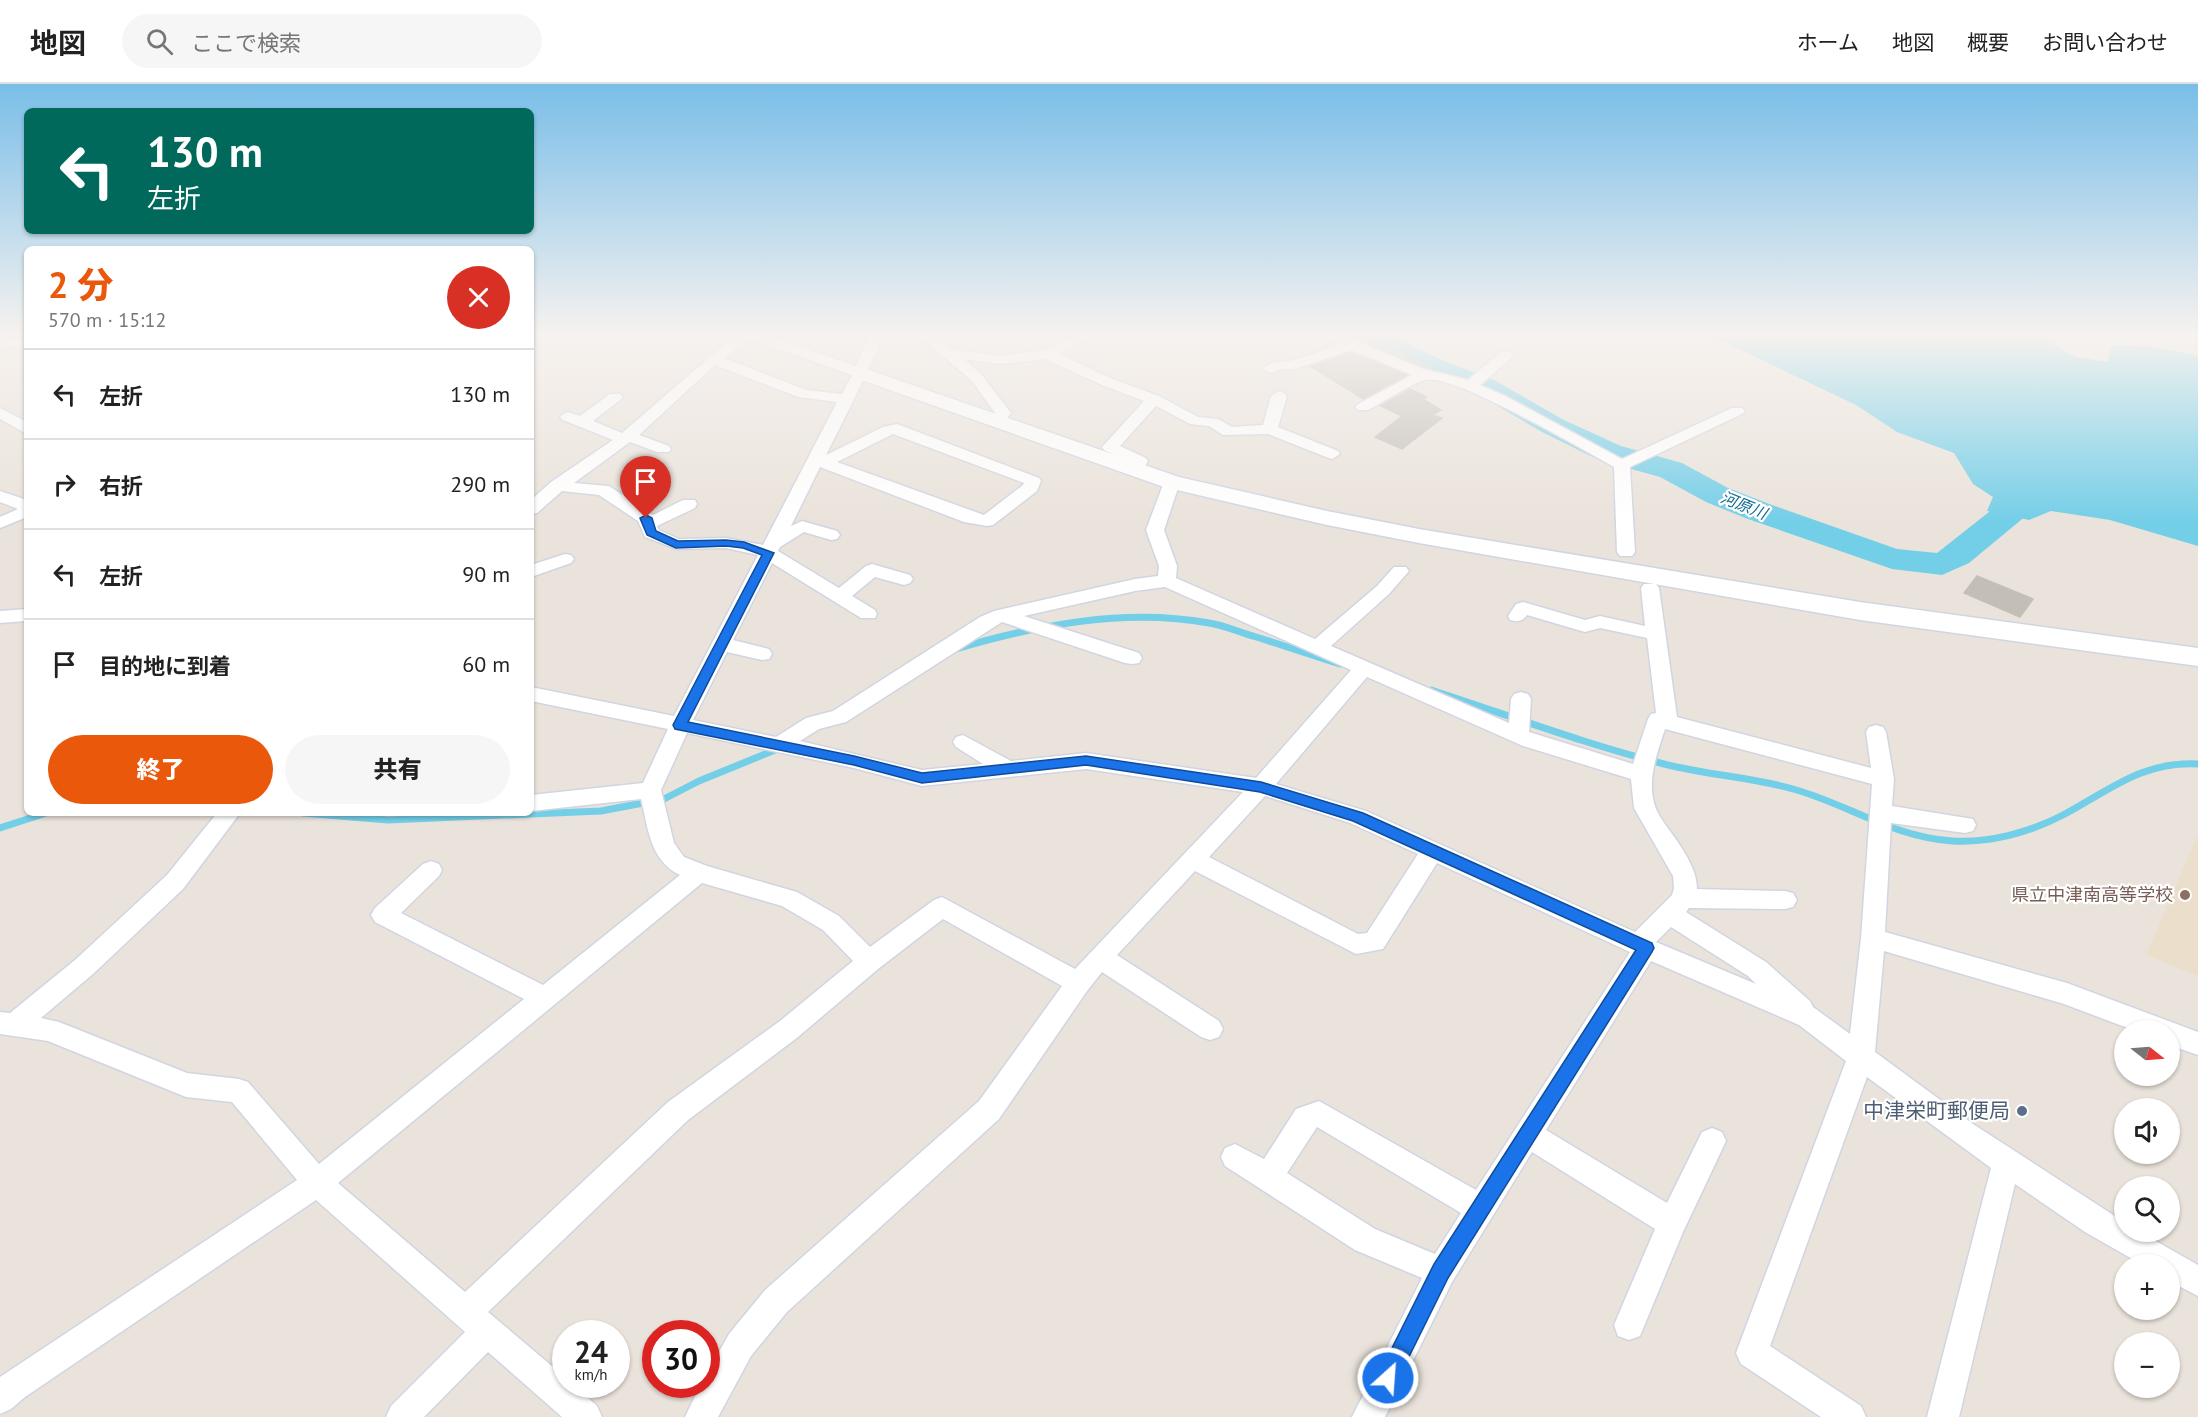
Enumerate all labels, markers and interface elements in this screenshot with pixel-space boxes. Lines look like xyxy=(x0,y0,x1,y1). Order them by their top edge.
search box xyxy=(122,14,542,68)
text: 地図 xyxy=(30,24,86,61)
icon: search xyxy=(143,25,176,58)
text: ここで検索 xyxy=(191,29,301,57)
text: ホーム xyxy=(1797,29,1859,56)
text: 地図 xyxy=(1892,29,1934,56)
text: 概要 xyxy=(1967,29,2009,56)
text: お問い合わせ xyxy=(2042,29,2168,56)
text: 130 m xyxy=(147,124,263,179)
icon: left xyxy=(48,132,126,210)
text: 左折 xyxy=(147,181,201,215)
text: 2 分 xyxy=(48,261,114,308)
button: close xyxy=(447,266,510,329)
text: 570 m · 15:12 xyxy=(48,307,166,333)
icon: left xyxy=(48,378,81,411)
text: 130 m xyxy=(450,380,510,408)
text: 左折 xyxy=(99,382,143,410)
pin xyxy=(620,456,671,518)
icon: arrive xyxy=(629,465,662,498)
icon: right xyxy=(48,468,81,501)
text: 290 m xyxy=(450,470,510,498)
text: 右折 xyxy=(99,472,143,500)
water label: 河原川 xyxy=(1718,487,1772,524)
icon: left xyxy=(48,558,81,591)
text: 90 m xyxy=(462,560,510,588)
text: 左折 xyxy=(99,562,143,590)
icon: arrive xyxy=(48,648,81,681)
text: 60 m xyxy=(462,650,510,678)
text: 目的地に到着 xyxy=(99,652,231,680)
button: 終了 xyxy=(48,735,273,804)
button: 共有 xyxy=(285,735,510,804)
place label: 県立中津南高等学校 xyxy=(2011,883,2173,906)
marker: 県立中津南高等学校 xyxy=(2178,888,2192,902)
north arrow xyxy=(2114,1020,2180,1086)
map controls xyxy=(2114,1020,2180,1398)
place label: 中津栄町郵便局 xyxy=(1863,1097,2010,1124)
button: sound xyxy=(2114,1098,2180,1164)
marker: 中津栄町郵便局 xyxy=(2015,1104,2029,1118)
button: search xyxy=(2114,1176,2180,1242)
button: + xyxy=(2114,1254,2180,1320)
speed limit sign: 30 xyxy=(642,1320,720,1398)
text: 24 xyxy=(574,1332,608,1371)
button: − xyxy=(2114,1332,2180,1398)
position arrow xyxy=(1356,1346,1420,1410)
text: km/h xyxy=(575,1365,607,1384)

